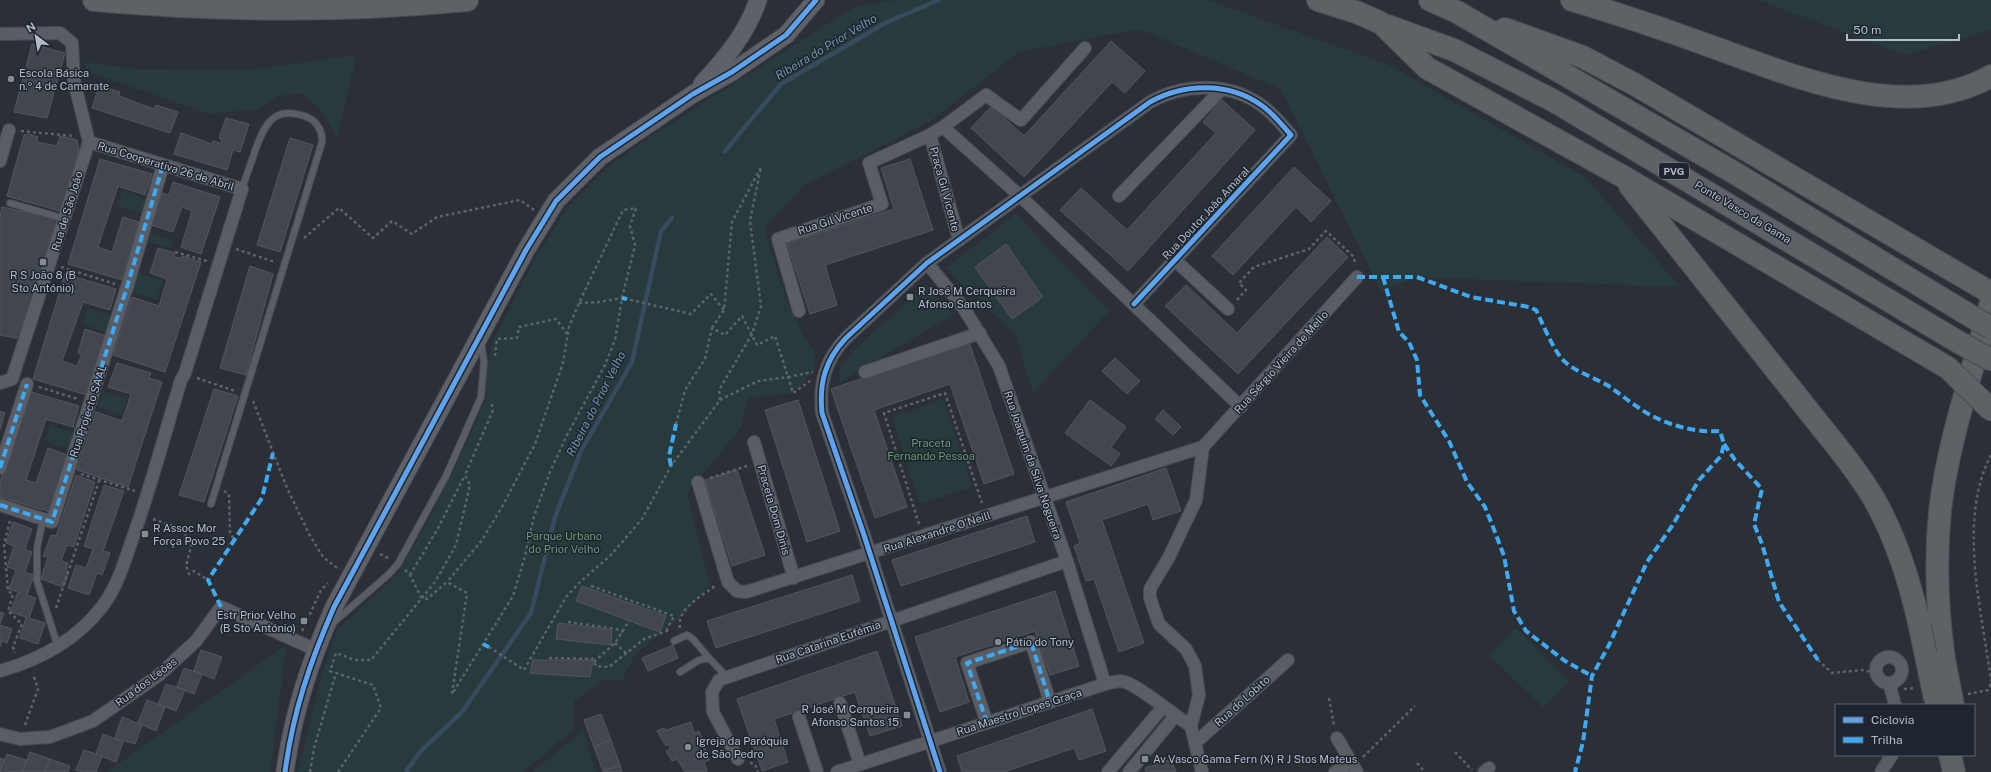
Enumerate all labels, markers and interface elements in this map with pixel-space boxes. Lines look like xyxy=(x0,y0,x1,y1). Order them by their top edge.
water label: Ribeira do Prior Velho xyxy=(773,11,880,83)
north arrow xyxy=(16,16,56,56)
scale bar xyxy=(1847,16,1959,42)
text: N xyxy=(24,20,38,35)
text: 50 m xyxy=(1853,23,1881,37)
place label: Escola Básica n.º 4 de Camarate xyxy=(19,67,109,92)
marker: Escola Básica n.º 4 de Camarate xyxy=(6,74,16,84)
street label: Rua Cooperativa 26 de Abril xyxy=(96,139,236,193)
street label: Praça Gil Vicente xyxy=(927,145,962,233)
road number: PVG xyxy=(1659,163,1689,179)
street label: Rua Doutor João Amaral xyxy=(1160,164,1252,262)
street label: Rua de São João xyxy=(49,170,85,252)
street label: Ponte Vasco da Gama xyxy=(1693,178,1793,246)
street label: Rua Gil Vicente xyxy=(796,201,874,237)
marker: R S João 8 (B Sto António) xyxy=(38,257,48,267)
place label: R S João 8 (B Sto António) xyxy=(10,269,76,294)
place label: R José M Cerqueira Afonso Santos xyxy=(918,285,1016,310)
marker: R José M Cerqueira Afonso Santos xyxy=(905,292,915,302)
street label: Rua Sérgio Vieira de Mello xyxy=(1232,308,1330,416)
water label: Ribeira do Prior Velho xyxy=(563,349,629,459)
street label: Rua Projecto SAAL xyxy=(67,363,109,459)
street label: Rua Joaquim da Silva Nogueira xyxy=(1002,389,1064,541)
park label: Praceta Fernando Pessoa xyxy=(887,437,975,462)
street label: Praceta Dom Dinis xyxy=(755,464,793,557)
street label: Rua Alexandre O'Neill xyxy=(882,509,992,555)
place label: R Assoc Mor Força Povo 25 xyxy=(153,522,225,548)
marker: R Assoc Mor Força Povo 25 xyxy=(140,529,150,539)
park label: Parque Urbano do Prior Velho xyxy=(526,530,602,555)
place label: Estr Prior Velho (B Sto António) xyxy=(217,609,296,634)
marker: Estr Prior Velho (B Sto António) xyxy=(299,616,309,626)
street label: Rua Catarina Eufémia xyxy=(774,618,882,666)
place label: Pátio do Tony xyxy=(1006,636,1074,648)
marker: Pátio do Tony xyxy=(993,637,1003,647)
street label: Rua dos Leões xyxy=(113,655,179,709)
street label: Rua do Lobito xyxy=(1212,673,1272,729)
street label: Rua Maestro Lopes Graça xyxy=(955,686,1083,739)
place label: R José M Cerqueira Afonso Santos 15 xyxy=(801,703,899,728)
legend xyxy=(1835,704,1975,756)
marker: R José M Cerqueira Afonso Santos 15 xyxy=(902,710,912,720)
text: Ciclovia xyxy=(1871,713,1914,727)
text: Trilha xyxy=(1871,733,1903,747)
place label: Igreja da Paróquia de São Pedro xyxy=(696,735,788,760)
marker: Igreja da Paróquia de São Pedro xyxy=(683,742,693,752)
place label: Av Vasco Gama Fern (X) R J Stos Mateus xyxy=(1153,753,1358,765)
marker: Av Vasco Gama Fern (X) R J Stos Mateus xyxy=(1140,754,1150,764)

